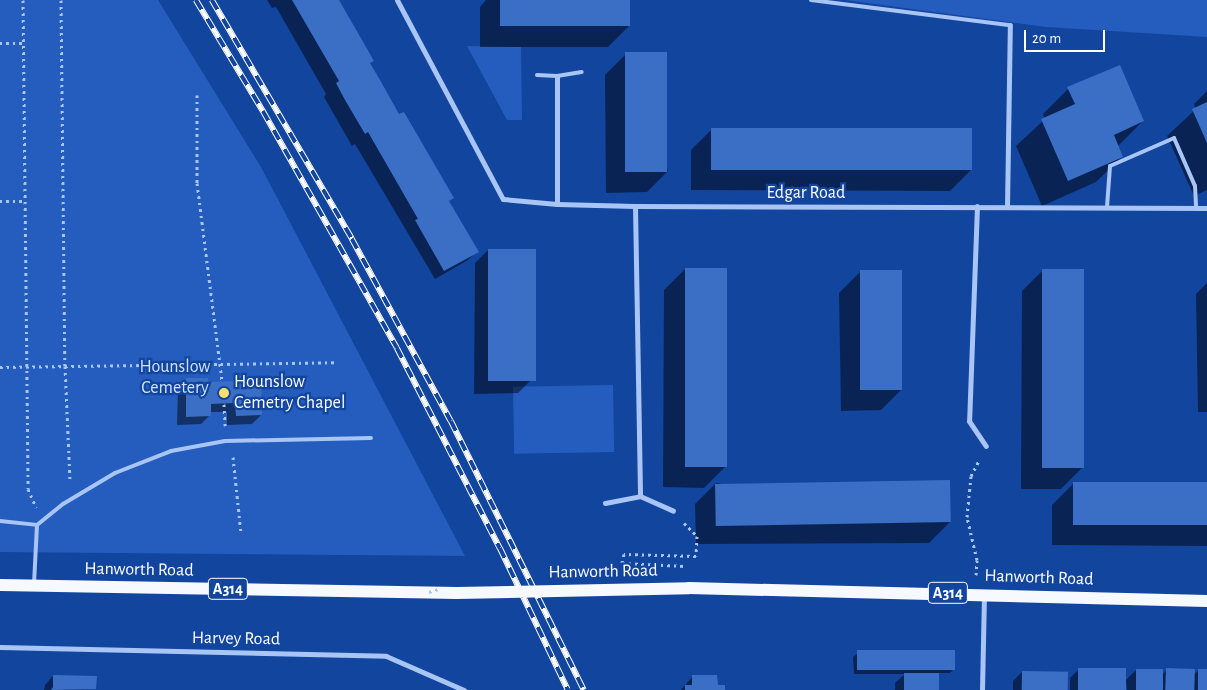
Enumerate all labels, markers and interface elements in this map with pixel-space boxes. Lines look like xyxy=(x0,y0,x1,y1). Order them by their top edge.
scale bar xyxy=(1027,20,1108,52)
text: 20 m xyxy=(1032,31,1061,46)
street label: Edgar Road xyxy=(767,182,845,204)
park label: Hounslow Cemetery xyxy=(140,357,210,399)
place label: Hounslow Cemetry Chapel xyxy=(234,372,345,414)
marker: Hounslow Cemetry Chapel xyxy=(218,387,230,399)
street label: Hanworth Road xyxy=(84,558,194,582)
street label: Hanworth Road xyxy=(548,560,658,584)
street label: Hanworth Road xyxy=(984,565,1094,591)
road number: A314 xyxy=(207,576,249,602)
road number: A314 xyxy=(927,580,969,606)
street label: Harvey Road xyxy=(192,627,280,651)

